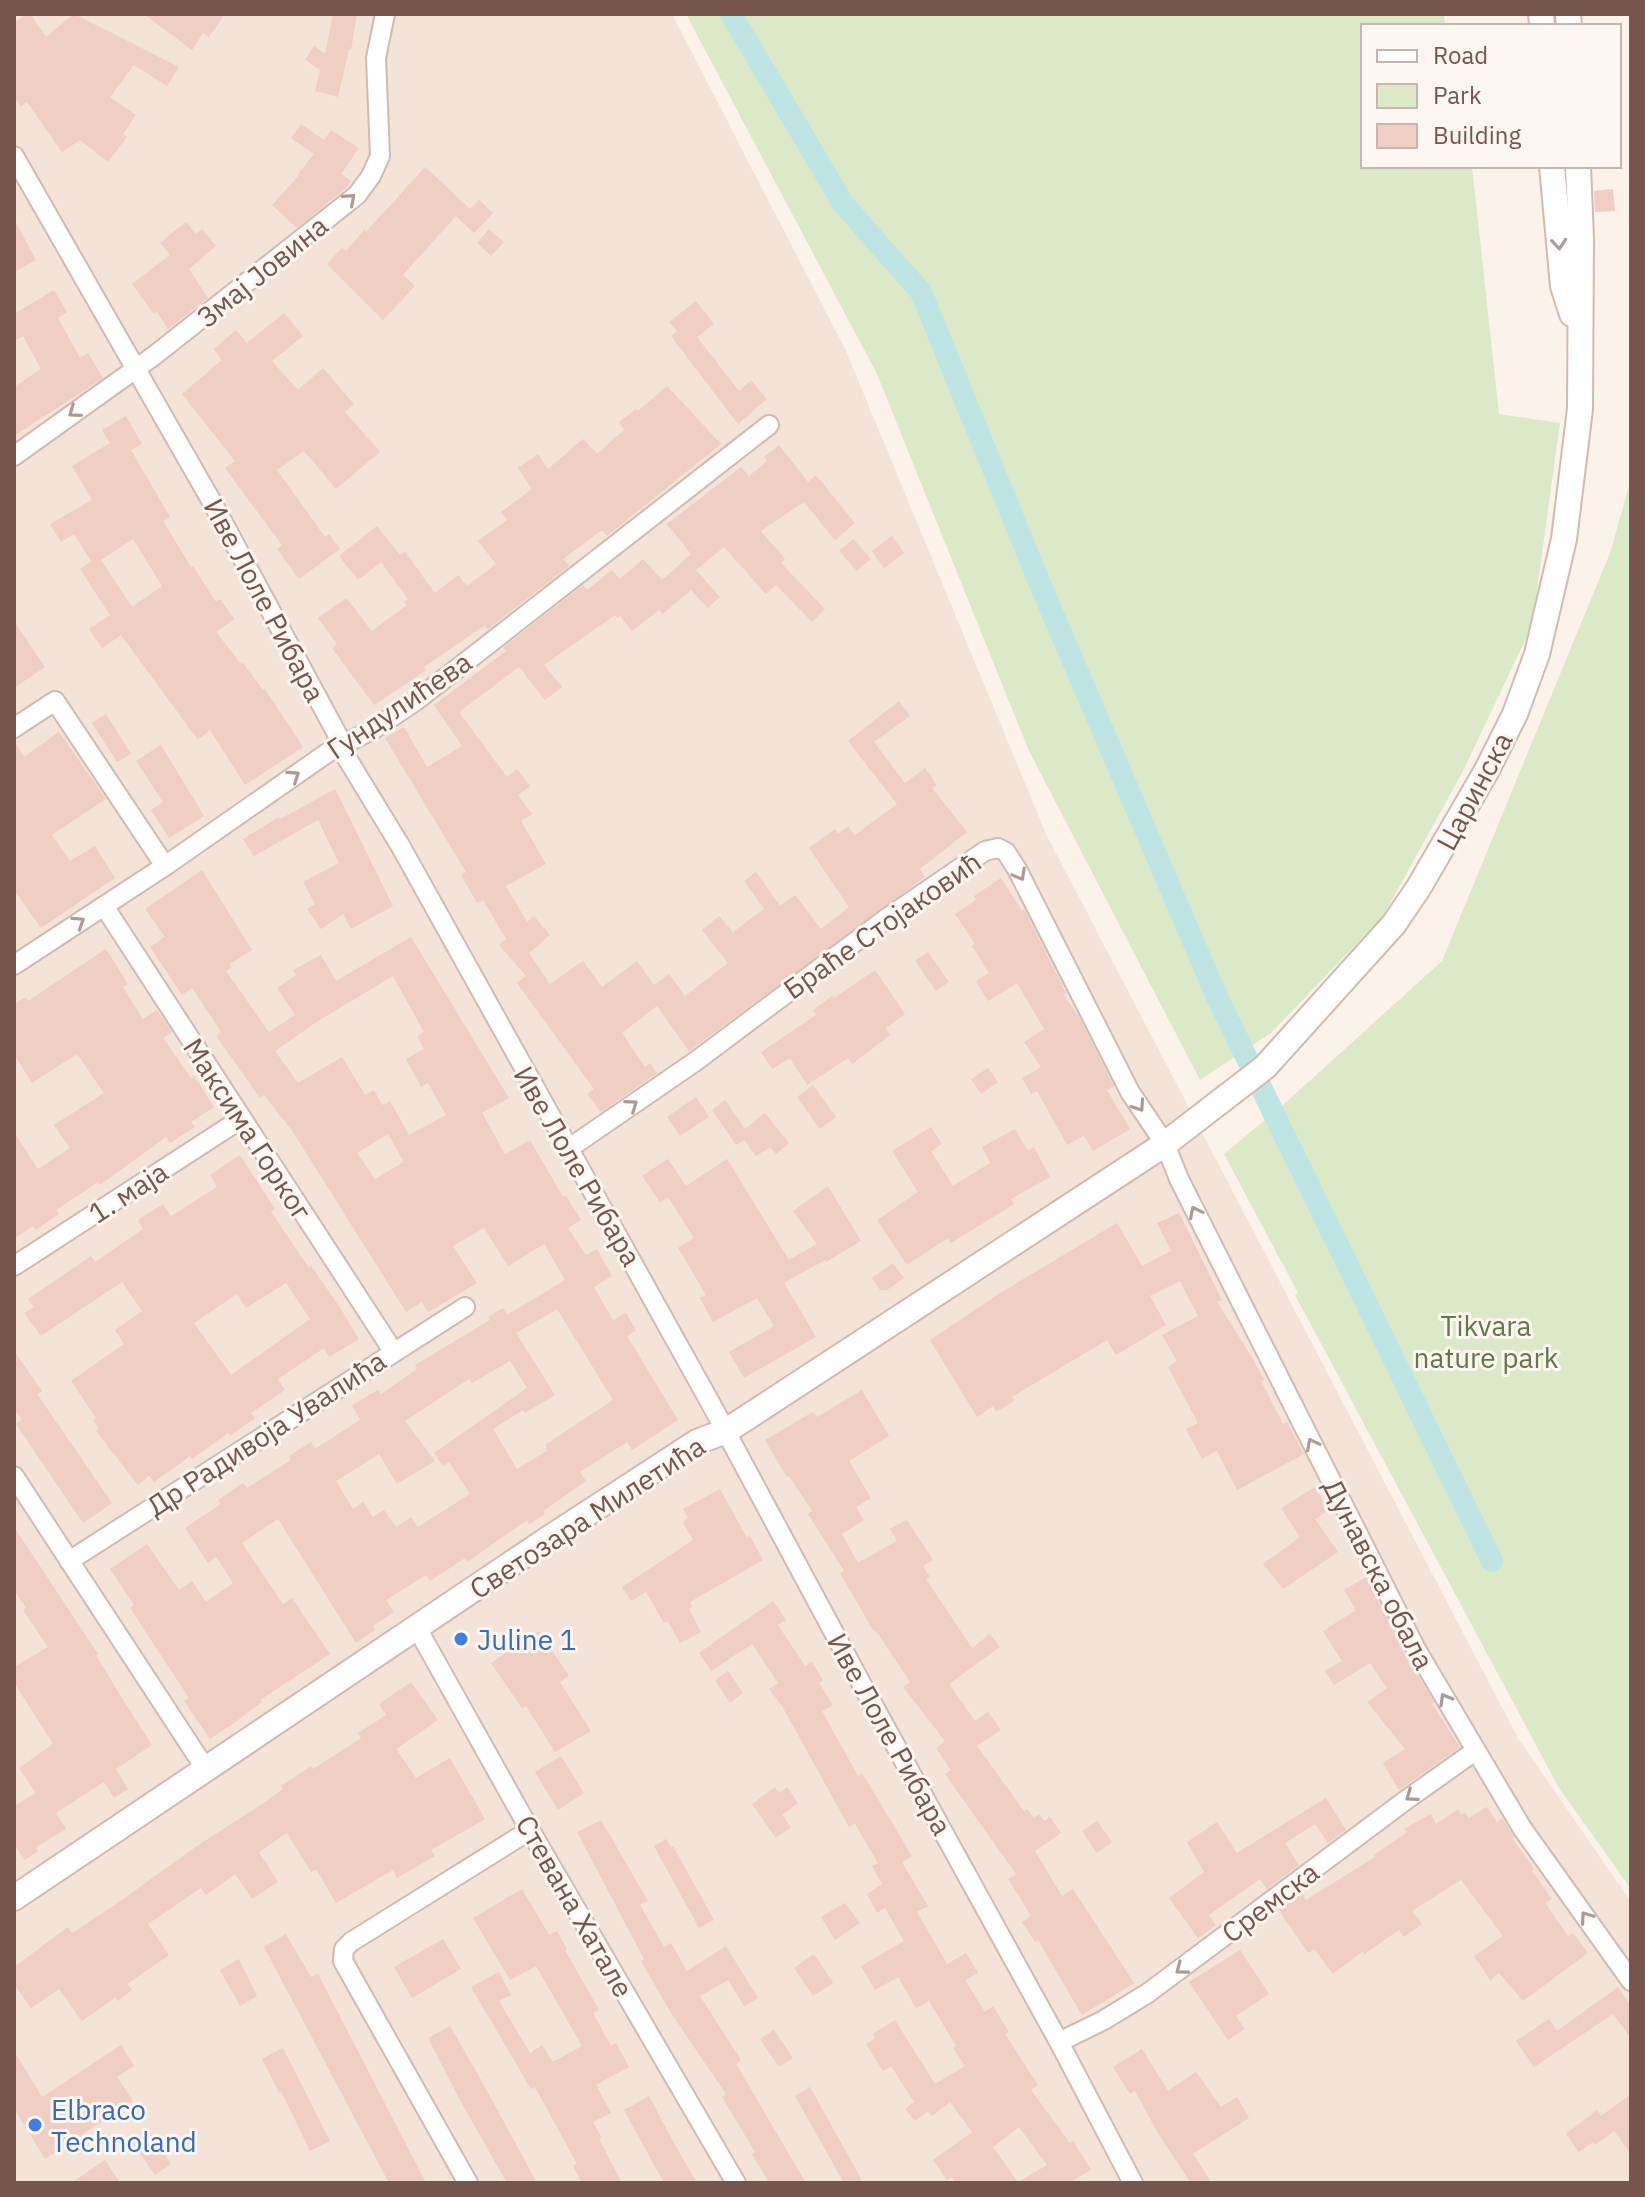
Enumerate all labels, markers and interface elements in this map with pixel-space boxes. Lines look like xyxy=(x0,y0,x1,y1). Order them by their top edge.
legend xyxy=(1361,24,1621,168)
text: Road xyxy=(1433,39,1488,71)
text: Park xyxy=(1433,79,1482,111)
text: Building xyxy=(1433,119,1521,151)
one-way arrow xyxy=(341,195,356,209)
street label: Змај Јовина xyxy=(189,207,335,335)
one-way arrow xyxy=(1550,238,1567,251)
one-way arrow xyxy=(69,403,83,417)
street label: Иве Лоле Рибара xyxy=(196,492,334,708)
street label: Гундулићева xyxy=(319,643,479,767)
street label: Царинска xyxy=(1427,726,1521,856)
one-way arrow xyxy=(285,771,300,786)
street label: Браће Стојаковић xyxy=(776,843,988,1007)
one-way arrow xyxy=(1010,866,1026,881)
one-way arrow xyxy=(70,917,85,932)
street label: Максима Горког xyxy=(175,1031,321,1227)
street label: Иве Лоле Рибара xyxy=(506,1059,650,1273)
one-way arrow xyxy=(1130,1097,1145,1111)
one-way arrow xyxy=(623,1100,637,1115)
street label: 1. маја xyxy=(81,1153,175,1231)
one-way arrow xyxy=(1189,1205,1205,1220)
park label: Tikvara nature park xyxy=(1414,1307,1559,1376)
street label: Др Радивоја Увалића xyxy=(139,1342,393,1524)
street label: Светозара Милетића xyxy=(462,1427,712,1607)
one-way arrow xyxy=(1307,1437,1322,1452)
street label: Дунавска обала xyxy=(1315,1472,1443,1676)
place label: Juline 1 xyxy=(477,1621,577,1658)
street label: Иве Лоле Рибара xyxy=(819,1627,961,1842)
marker: Juline 1 xyxy=(452,1630,470,1648)
one-way arrow xyxy=(1439,1693,1455,1708)
one-way arrow xyxy=(1406,1786,1420,1801)
street label: Стевана Хатале xyxy=(508,1808,642,2004)
street label: Сремска xyxy=(1214,1853,1326,1951)
one-way arrow xyxy=(1581,1912,1596,1926)
one-way arrow xyxy=(1175,1959,1189,1973)
place label: Elbraco Technoland xyxy=(51,2091,197,2160)
marker: Elbraco Technoland xyxy=(26,2116,44,2134)

